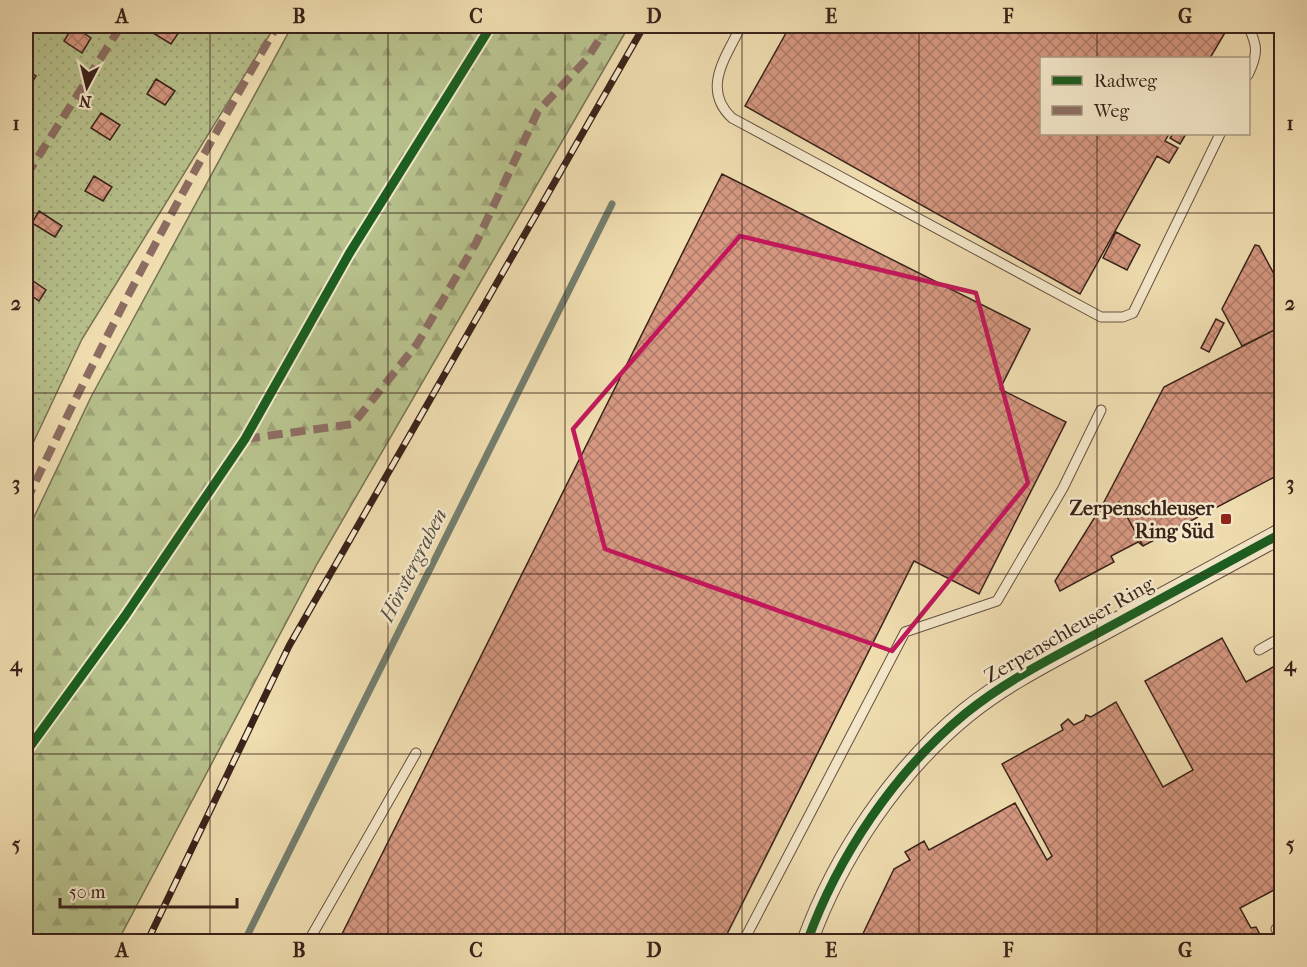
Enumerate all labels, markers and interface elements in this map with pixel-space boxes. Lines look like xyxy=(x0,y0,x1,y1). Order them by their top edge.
text: A xyxy=(114,5,130,28)
text: B xyxy=(292,5,306,28)
text: C xyxy=(469,5,483,28)
text: D xyxy=(646,5,662,28)
text: E xyxy=(825,5,837,28)
text: F xyxy=(1002,5,1014,28)
text: G xyxy=(1178,5,1192,28)
north arrow xyxy=(57,57,117,117)
legend xyxy=(1040,57,1250,135)
text: Radweg xyxy=(1094,71,1157,92)
text: N xyxy=(77,91,92,112)
text: Weg xyxy=(1093,101,1129,122)
text: 1 xyxy=(12,112,20,135)
text: 1 xyxy=(1286,112,1294,135)
text: 2 xyxy=(11,292,21,315)
text: 2 xyxy=(1285,292,1295,315)
text: 3 xyxy=(12,472,20,495)
text: 3 xyxy=(1286,472,1294,495)
place label: Zerpenschleuser Ring Süd xyxy=(1070,497,1215,543)
water label: Hörstergraben xyxy=(374,504,452,626)
marker: Zerpenschleuser Ring Süd xyxy=(1219,512,1233,526)
street label: Zerpenschleuser Ring xyxy=(980,572,1158,688)
text: 4 xyxy=(9,653,23,677)
text: 4 xyxy=(1283,653,1297,677)
text: 5 xyxy=(12,833,21,856)
text: 5 xyxy=(1286,833,1295,856)
scale bar xyxy=(60,871,237,909)
text: 50 m xyxy=(69,882,106,903)
text: A xyxy=(114,939,130,962)
text: B xyxy=(292,939,306,962)
text: C xyxy=(469,939,483,962)
text: D xyxy=(646,939,662,962)
text: E xyxy=(825,939,837,962)
text: F xyxy=(1002,939,1014,962)
text: G xyxy=(1178,939,1192,962)

